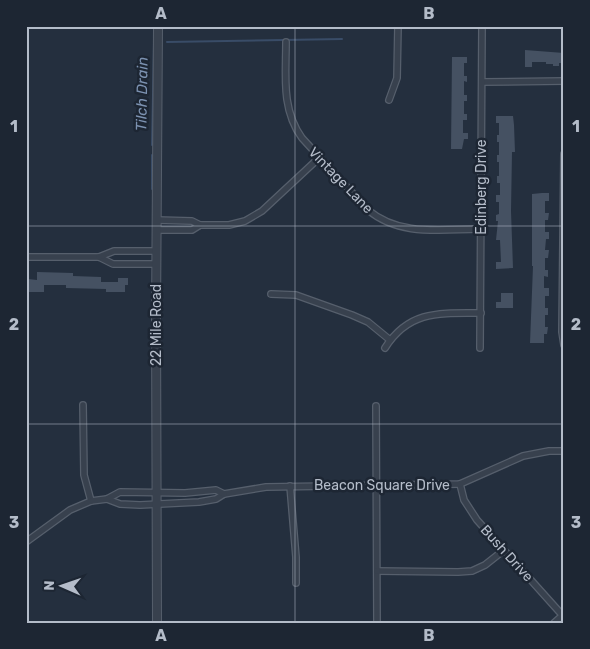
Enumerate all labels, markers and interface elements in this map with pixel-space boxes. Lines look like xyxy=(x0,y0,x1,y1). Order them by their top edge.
text: A xyxy=(155,4,167,23)
text: B xyxy=(423,4,435,23)
water label: Tilch Drain xyxy=(132,57,152,131)
text: 1 xyxy=(10,117,18,136)
text: 1 xyxy=(572,117,580,136)
street label: Edinberg Drive xyxy=(473,139,490,235)
street label: Vintage Lane xyxy=(305,144,377,217)
street label: 22 Mile Road xyxy=(148,284,165,366)
text: 2 xyxy=(9,315,19,334)
text: 2 xyxy=(571,315,581,334)
street label: Beacon Square Drive xyxy=(314,477,450,494)
text: 3 xyxy=(9,513,19,532)
text: 3 xyxy=(571,513,581,532)
street label: Bush Drive xyxy=(477,521,537,585)
north arrow xyxy=(38,562,88,612)
text: N xyxy=(41,580,58,591)
text: A xyxy=(155,626,167,645)
text: B xyxy=(423,626,435,645)

